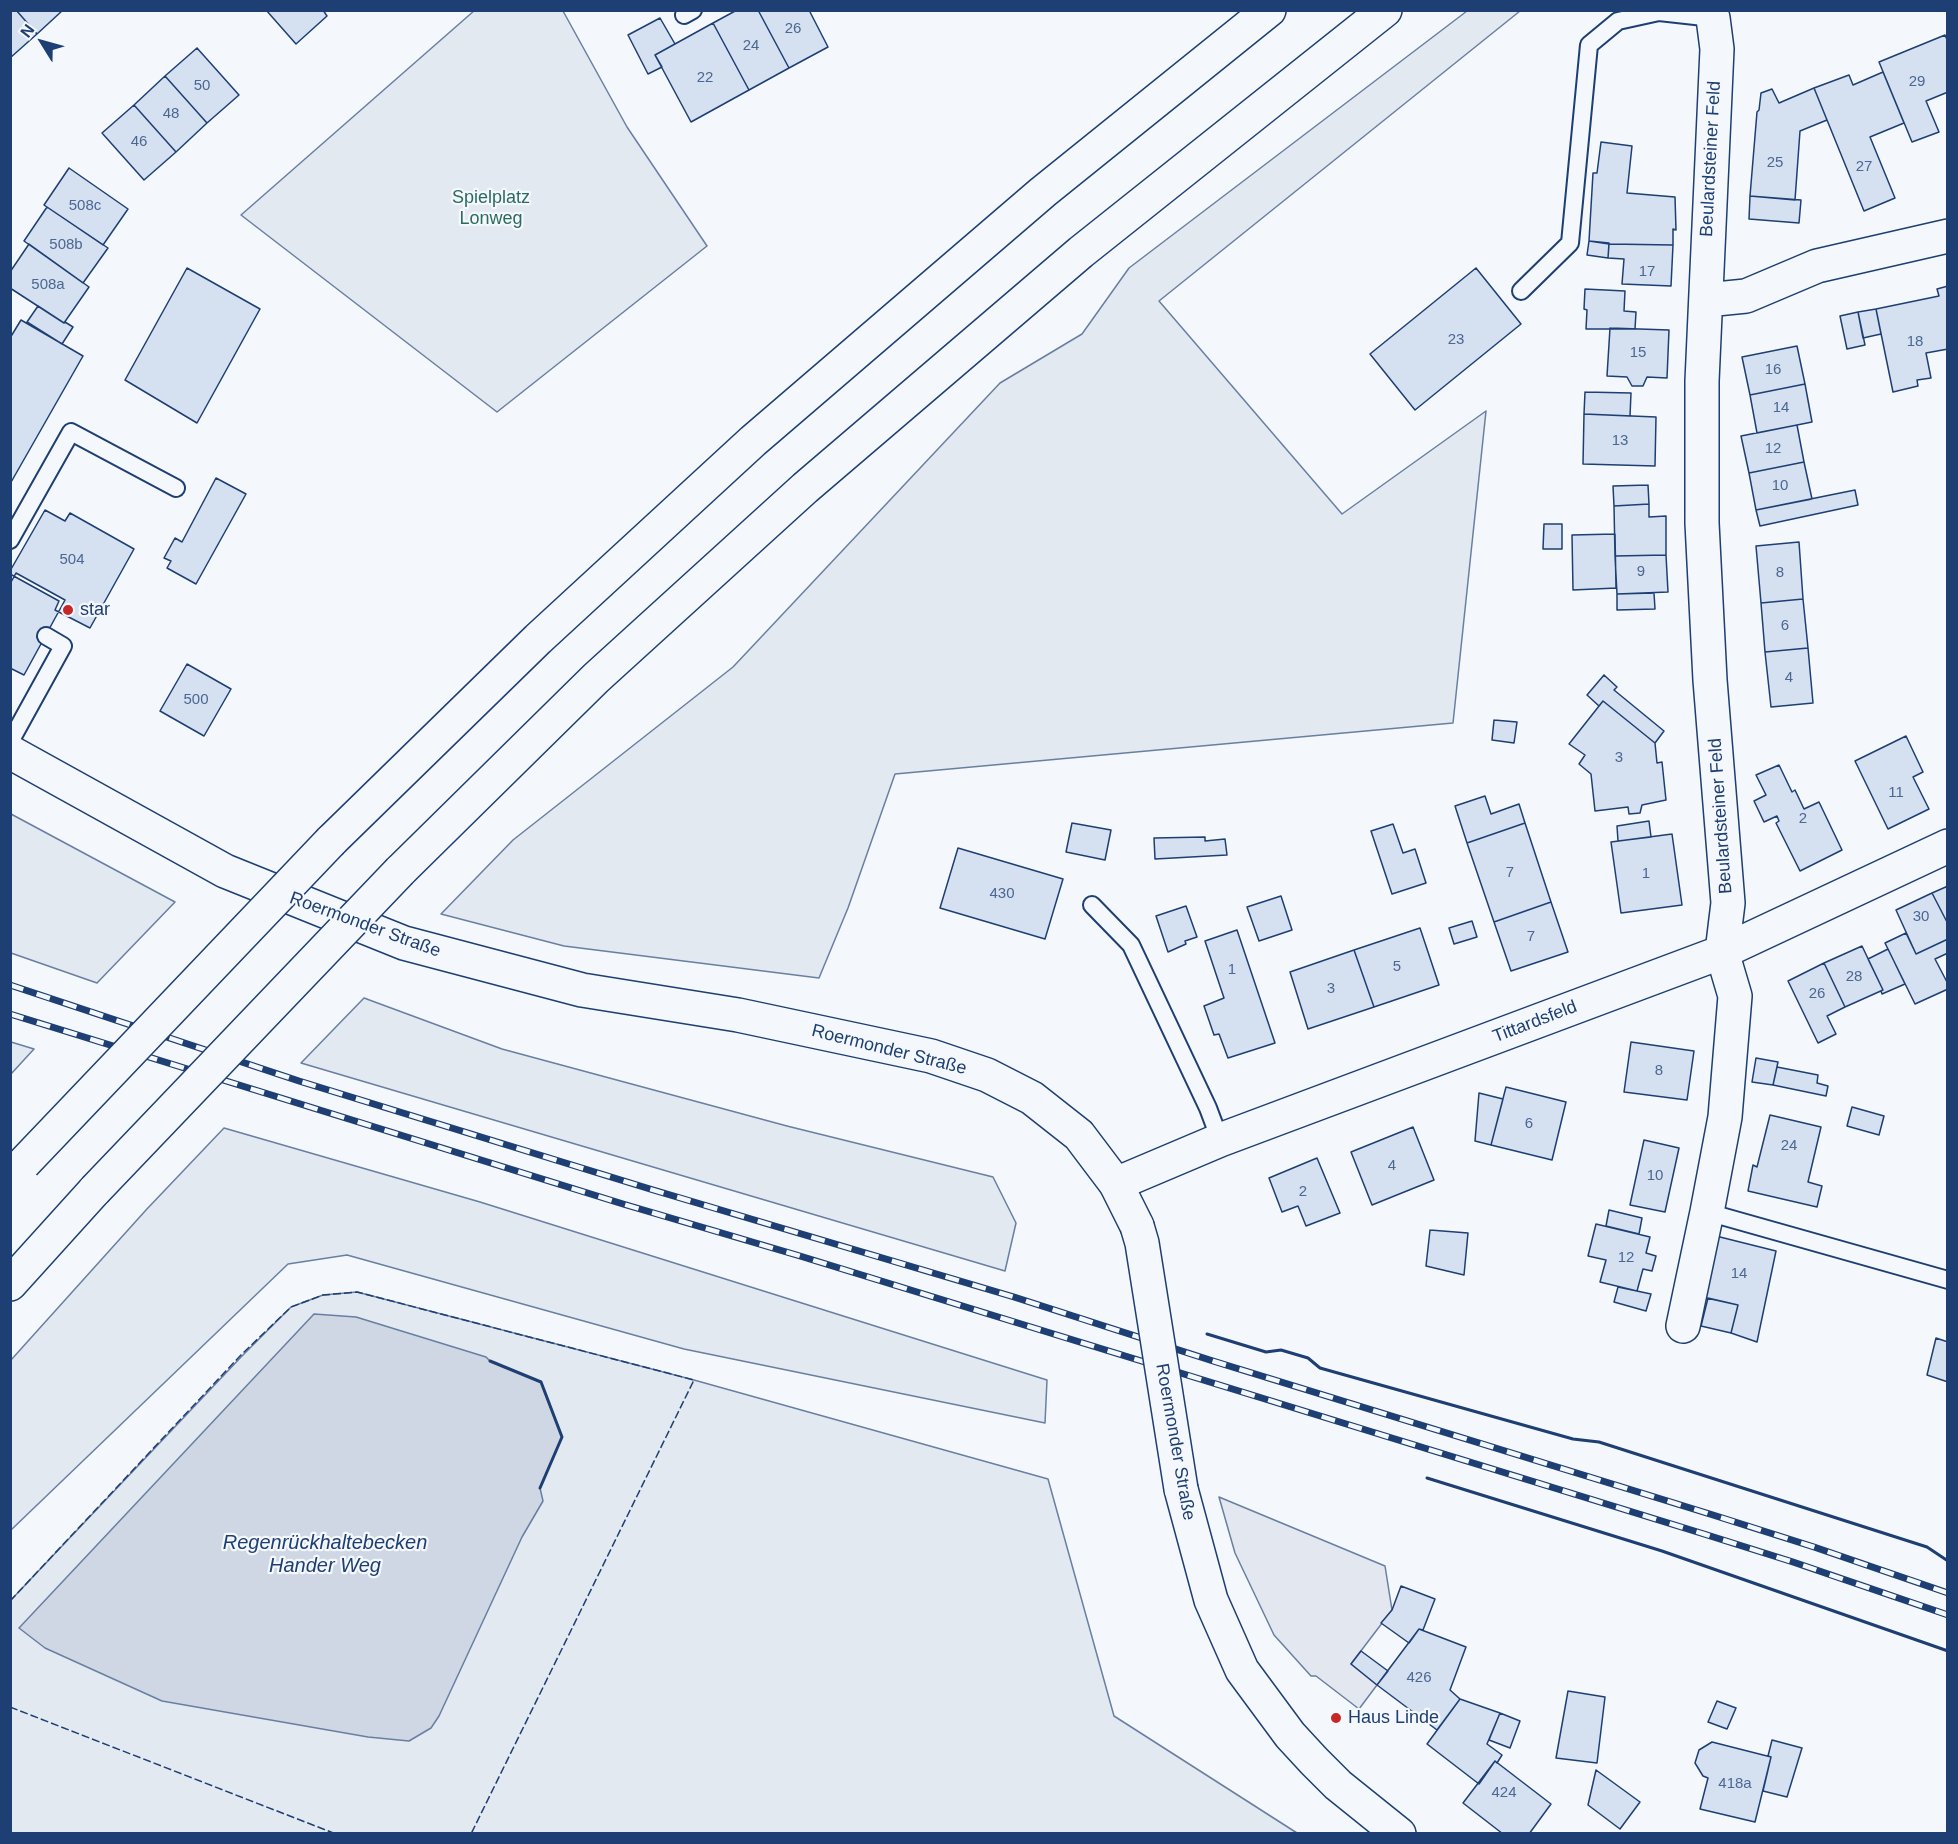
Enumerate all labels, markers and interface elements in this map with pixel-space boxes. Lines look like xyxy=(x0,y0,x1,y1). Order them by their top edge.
north arrow xyxy=(12,12,72,72)
house number: 26 xyxy=(785,20,801,38)
text: N xyxy=(17,21,37,41)
house number: 24 xyxy=(743,37,759,55)
house number: 22 xyxy=(697,69,713,87)
house number: 29 xyxy=(1909,73,1925,91)
house number: 50 xyxy=(194,77,210,95)
street label: Beulardsteiner Feld xyxy=(1696,80,1726,238)
house number: 48 xyxy=(163,105,179,123)
house number: 46 xyxy=(131,133,147,151)
house number: 25 xyxy=(1767,154,1783,172)
house number: 27 xyxy=(1856,158,1872,176)
park label: Spielplatz Lonweg xyxy=(452,187,530,230)
house number: 508c xyxy=(69,197,101,215)
house number: 508b xyxy=(49,236,83,254)
house number: 17 xyxy=(1639,263,1655,281)
house number: 508a xyxy=(31,276,65,294)
house number: 23 xyxy=(1448,331,1464,349)
house number: 18 xyxy=(1907,333,1923,351)
house number: 15 xyxy=(1630,344,1646,362)
house number: 16 xyxy=(1765,361,1781,379)
house number: 14 xyxy=(1773,399,1789,417)
house number: 13 xyxy=(1612,432,1628,450)
house number: 12 xyxy=(1765,440,1781,458)
house number: 10 xyxy=(1772,477,1788,495)
house number: 504 xyxy=(59,551,85,569)
house number: 9 xyxy=(1637,563,1645,581)
house number: 8 xyxy=(1776,564,1784,582)
place label: star xyxy=(80,599,110,621)
marker: star xyxy=(61,603,75,617)
house number: 6 xyxy=(1781,617,1789,635)
house number: 4 xyxy=(1785,669,1793,687)
house number: 500 xyxy=(183,691,209,709)
street label: Beulardsteiner Feld xyxy=(1705,737,1737,895)
house number: 3 xyxy=(1615,749,1623,767)
house number: 11 xyxy=(1888,784,1904,802)
house number: 2 xyxy=(1799,810,1807,828)
house number: 7 xyxy=(1506,864,1514,882)
house number: 1 xyxy=(1642,865,1650,883)
house number: 430 xyxy=(989,885,1015,903)
street label: Roermonder Straße xyxy=(287,888,443,962)
house number: 30 xyxy=(1913,908,1929,926)
house number: 7 xyxy=(1527,928,1535,946)
house number: 5 xyxy=(1393,958,1401,976)
house number: 1 xyxy=(1228,961,1236,979)
house number: 28 xyxy=(1846,968,1862,986)
house number: 3 xyxy=(1327,980,1335,998)
house number: 26 xyxy=(1809,985,1825,1003)
street label: Tittardsfeld xyxy=(1490,996,1580,1048)
street label: Roermonder Straße xyxy=(809,1020,969,1080)
house number: 8 xyxy=(1655,1062,1663,1080)
house number: 6 xyxy=(1525,1115,1533,1133)
house number: 24 xyxy=(1781,1137,1797,1155)
house number: 4 xyxy=(1388,1157,1396,1175)
house number: 10 xyxy=(1647,1167,1663,1185)
house number: 2 xyxy=(1299,1183,1307,1201)
house number: 12 xyxy=(1618,1249,1634,1267)
house number: 14 xyxy=(1731,1265,1747,1283)
street label: Roermonder Straße xyxy=(1151,1362,1199,1522)
water label: Regenrückhaltebecken Hander Weg xyxy=(223,1531,427,1578)
house number: 426 xyxy=(1406,1669,1432,1687)
place label: Haus Linde xyxy=(1348,1707,1439,1729)
marker: Haus Linde xyxy=(1329,1711,1343,1725)
house number: 418a xyxy=(1718,1775,1752,1793)
house number: 424 xyxy=(1491,1784,1517,1802)

